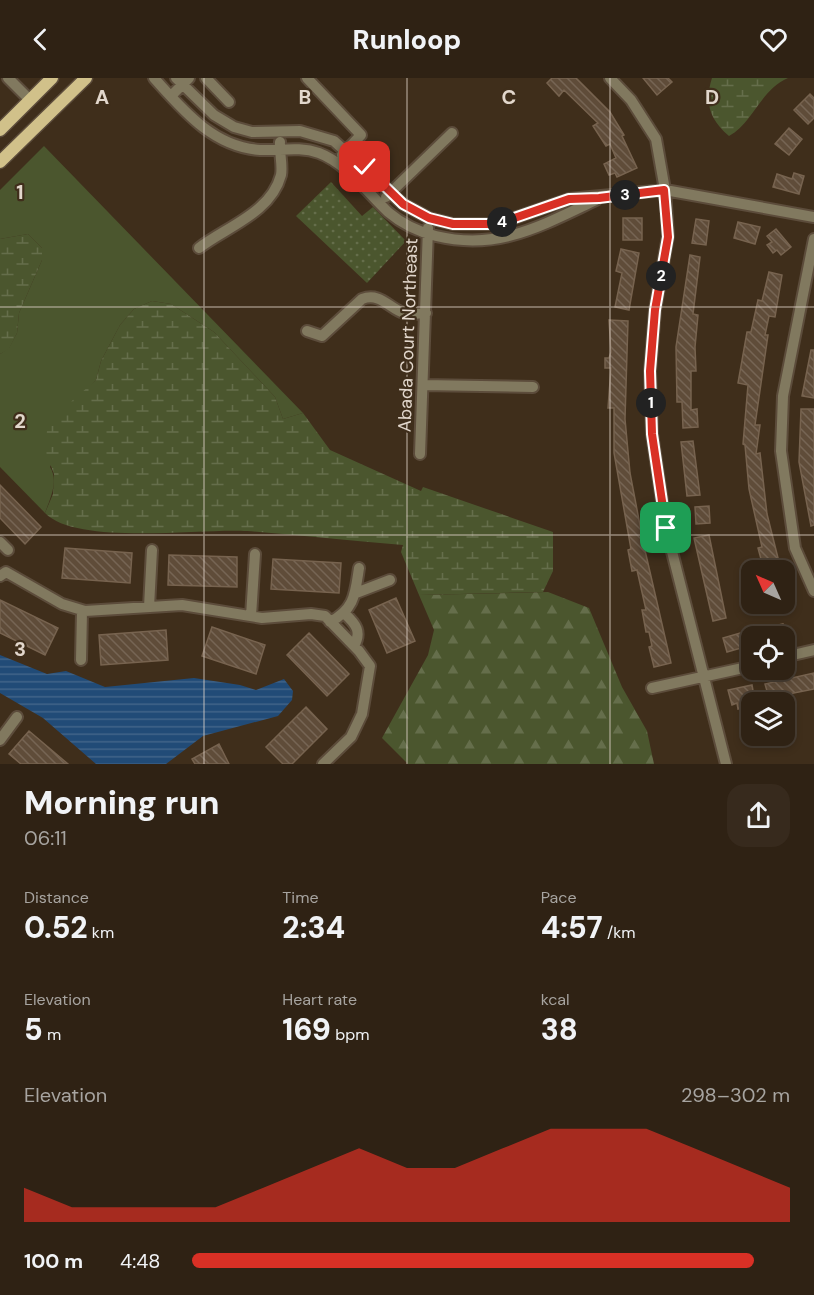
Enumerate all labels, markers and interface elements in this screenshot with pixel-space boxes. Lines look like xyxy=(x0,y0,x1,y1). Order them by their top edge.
text: Runloop xyxy=(353,22,461,57)
icon: back xyxy=(24,23,57,56)
icon: heart xyxy=(757,23,790,56)
text: A xyxy=(95,84,109,110)
text: B xyxy=(299,84,311,110)
text: C xyxy=(502,84,516,110)
text: D xyxy=(705,84,719,110)
pin xyxy=(339,141,390,192)
icon: check xyxy=(348,150,381,183)
text: 1 xyxy=(16,179,24,205)
pin: 3 xyxy=(610,180,640,210)
text: 3 xyxy=(620,184,630,205)
pin: 4 xyxy=(487,207,517,237)
text: 4 xyxy=(497,211,507,232)
street label: Abada Court Northeast xyxy=(393,238,423,432)
pin: 2 xyxy=(646,261,676,291)
text: 2 xyxy=(656,265,666,286)
pin: 1 xyxy=(636,388,666,418)
text: 1 xyxy=(648,392,654,413)
text: 2 xyxy=(14,408,26,434)
pin xyxy=(640,502,691,553)
icon: arrive xyxy=(649,511,682,544)
north arrow xyxy=(741,560,795,614)
map controls xyxy=(741,560,795,746)
button: locate xyxy=(741,626,795,680)
text: 3 xyxy=(14,636,26,662)
button: layers xyxy=(741,692,795,746)
text: Morning run xyxy=(24,781,219,824)
button: share xyxy=(727,784,790,847)
text: 06:11 xyxy=(24,825,67,851)
text: Distance xyxy=(24,887,89,908)
text: Time xyxy=(282,887,319,908)
text: Pace xyxy=(541,887,577,908)
text: 0.52 xyxy=(24,908,88,947)
text: 2:34 xyxy=(282,908,345,947)
text: 4:57 xyxy=(541,908,603,947)
text: km xyxy=(88,922,114,943)
text: /km xyxy=(603,922,636,943)
text: Elevation xyxy=(24,989,91,1010)
text: Heart rate xyxy=(282,989,357,1010)
text: kcal xyxy=(541,989,570,1010)
text: 5 xyxy=(24,1010,43,1049)
text: 169 xyxy=(282,1010,331,1049)
text: 38 xyxy=(541,1010,578,1049)
text: m xyxy=(43,1024,61,1045)
text: bpm xyxy=(331,1024,369,1045)
text: Elevation xyxy=(24,1082,107,1108)
text: 298–302 m xyxy=(681,1082,790,1108)
text: 100 m xyxy=(24,1248,83,1274)
text: 4:48 xyxy=(120,1248,160,1274)

